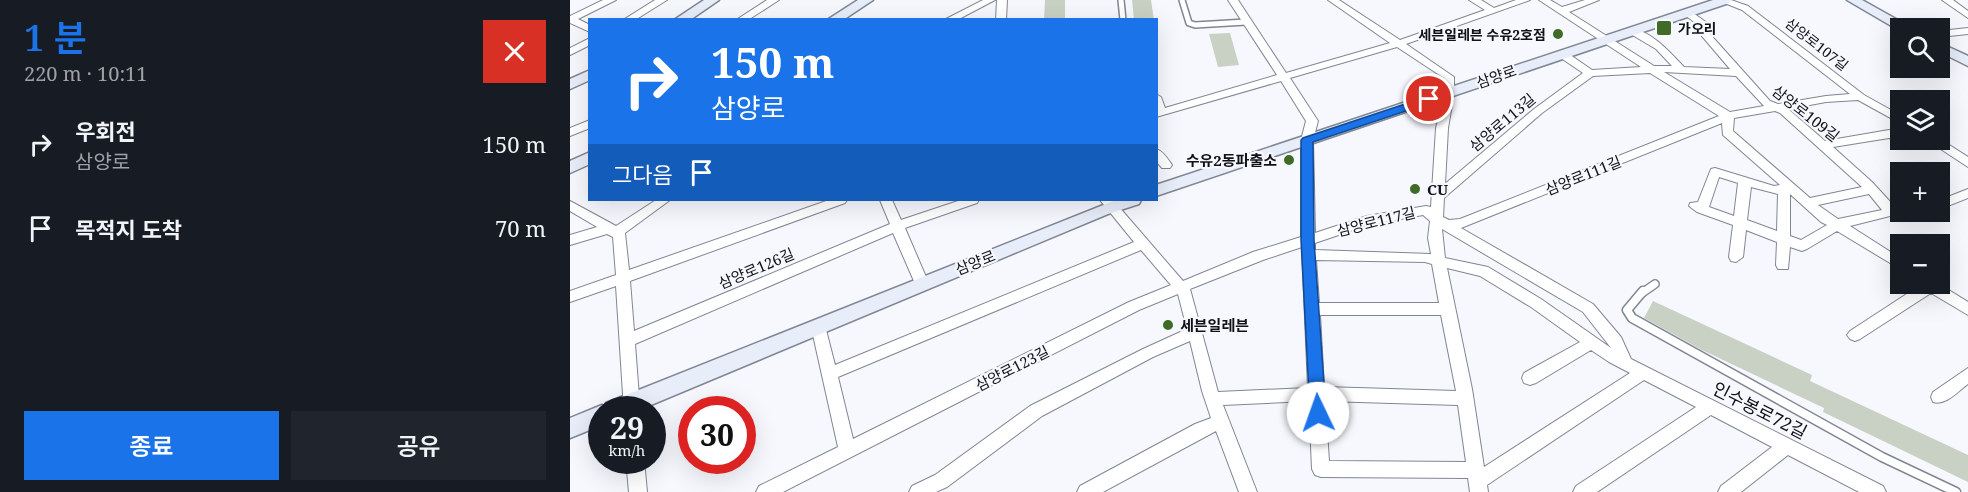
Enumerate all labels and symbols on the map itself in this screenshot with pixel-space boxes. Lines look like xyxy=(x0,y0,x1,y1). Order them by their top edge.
street label: 삼양로107길 xyxy=(1782,13,1852,75)
marker: 가오리 xyxy=(1655,19,1673,37)
place label: 가오리 xyxy=(1678,19,1717,38)
place label: 세븐일레븐 수유2호점 xyxy=(1419,25,1546,44)
marker: 세븐일레븐 수유2호점 xyxy=(1551,27,1565,41)
street label: 삼양로 xyxy=(1473,60,1519,92)
pin xyxy=(1403,73,1454,124)
street label: 삼양로109길 xyxy=(1768,80,1844,146)
street label: 삼양로113길 xyxy=(1465,89,1539,155)
place label: 수유2동파출소 xyxy=(1186,150,1277,170)
street label: 삼양로111길 xyxy=(1542,151,1624,199)
marker: 수유2동파출소 xyxy=(1282,153,1296,167)
place label: CU xyxy=(1427,179,1448,199)
marker: CU xyxy=(1408,182,1422,196)
street label: 삼양로117길 xyxy=(1335,202,1417,240)
street label: 삼양로126길 xyxy=(715,243,797,293)
street label: 삼양로 xyxy=(952,245,998,279)
place label: 세븐일레븐 xyxy=(1180,315,1249,335)
marker: 세븐일레븐 xyxy=(1161,318,1175,332)
street label: 삼양로123길 xyxy=(972,341,1052,395)
street label: 인수봉로72길 xyxy=(1709,376,1811,444)
position arrow xyxy=(1286,381,1350,445)
speed limit sign: 30 xyxy=(678,396,756,474)

